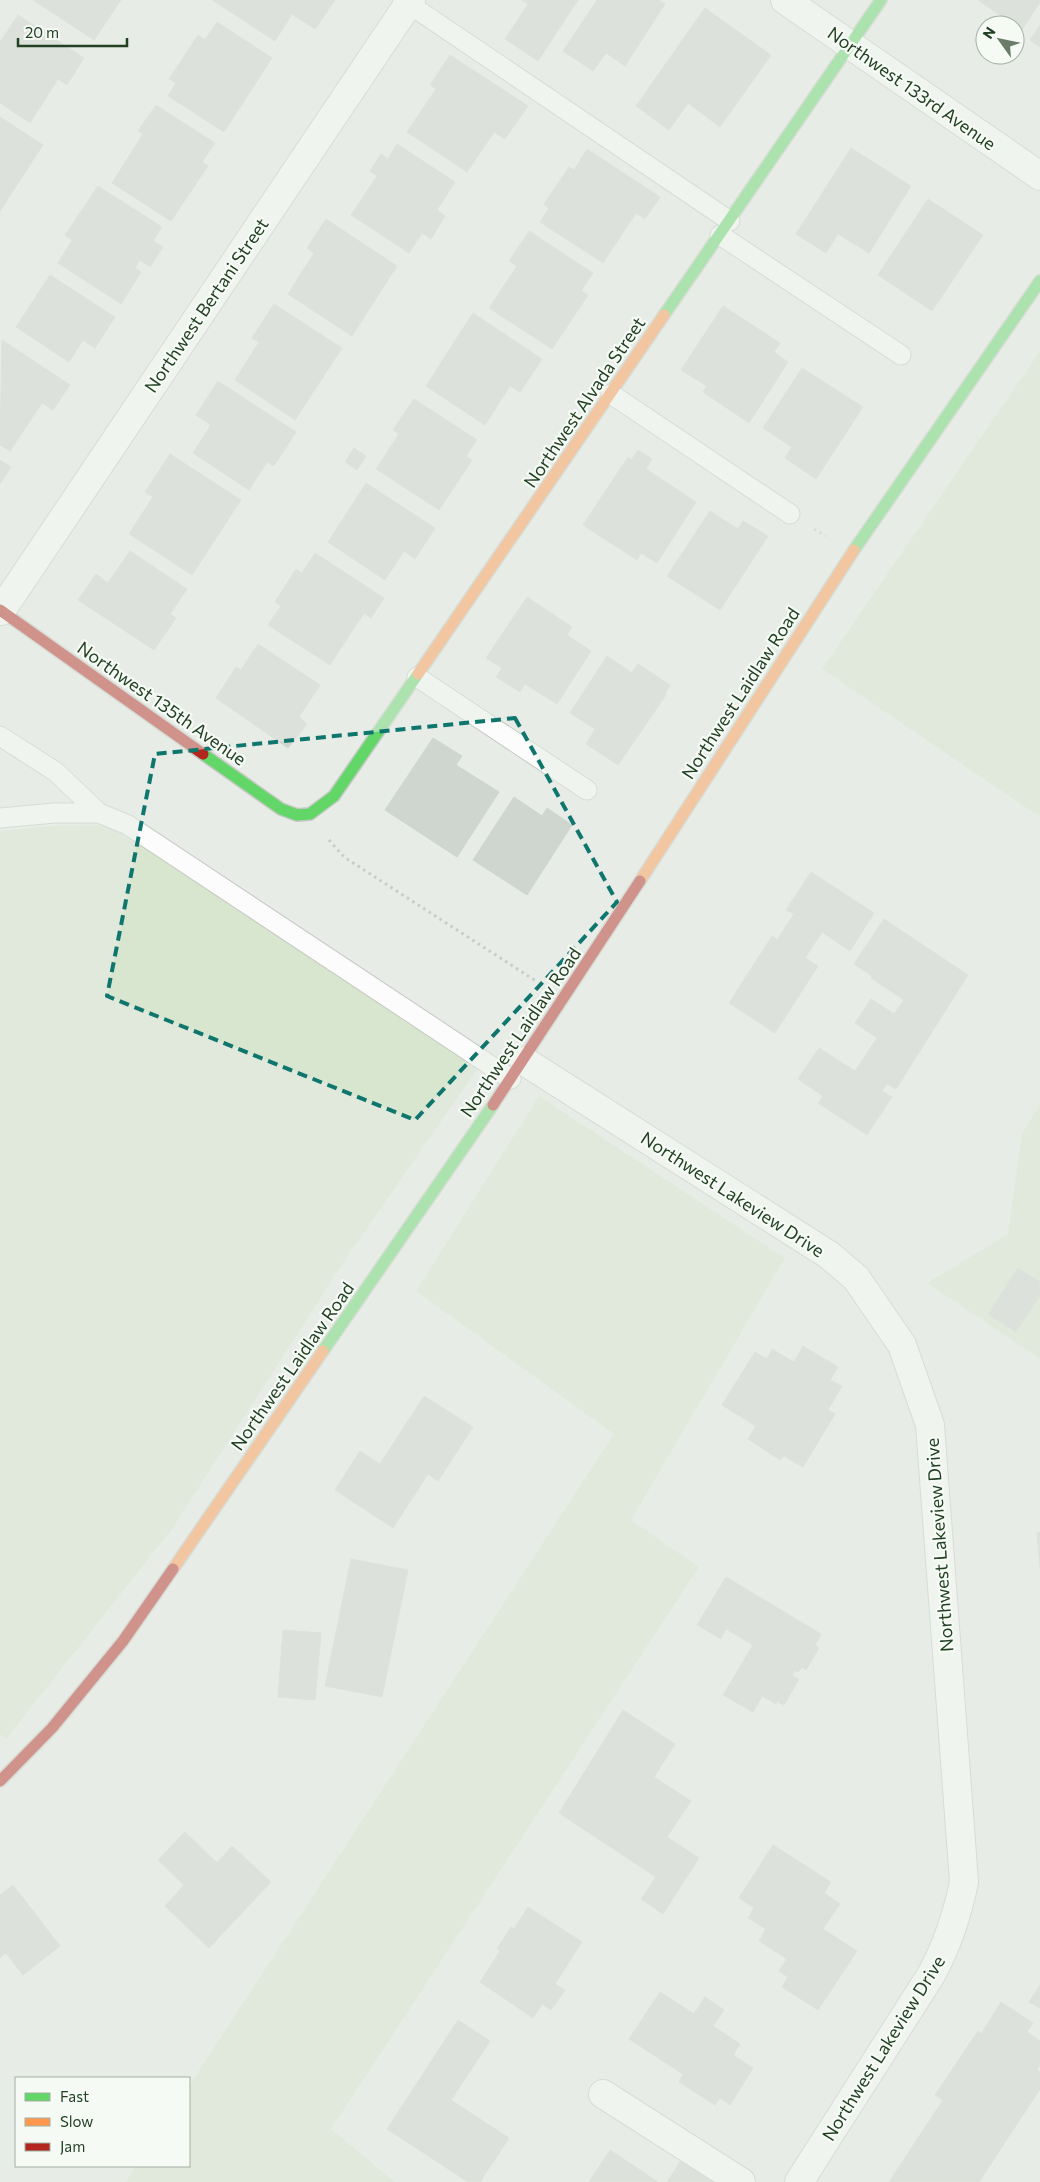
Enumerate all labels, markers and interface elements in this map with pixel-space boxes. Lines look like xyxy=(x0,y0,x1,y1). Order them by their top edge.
scale bar xyxy=(18,15,126,47)
north arrow xyxy=(975,15,1025,65)
street label: Northwest 133rd Avenue xyxy=(824,22,1000,154)
text: 20 m xyxy=(25,23,59,41)
street label: Northwest Bertani Street xyxy=(139,213,273,397)
street label: Northwest Alvada Street xyxy=(519,312,649,492)
street label: Northwest Laidlaw Road xyxy=(676,603,804,783)
street label: Northwest 135th Avenue xyxy=(73,636,251,770)
street label: Northwest Laidlaw Road xyxy=(455,943,585,1121)
street label: Northwest Lakeview Drive xyxy=(637,1126,829,1262)
street label: Northwest Laidlaw Road xyxy=(226,1278,358,1454)
street label: Northwest Lakeview Drive xyxy=(921,1437,957,1653)
street label: Northwest Lakeview Drive xyxy=(817,1951,949,2145)
legend xyxy=(15,2077,190,2167)
text: Fast xyxy=(60,2087,89,2105)
text: Slow xyxy=(60,2112,93,2130)
text: Jam xyxy=(60,2137,85,2155)

